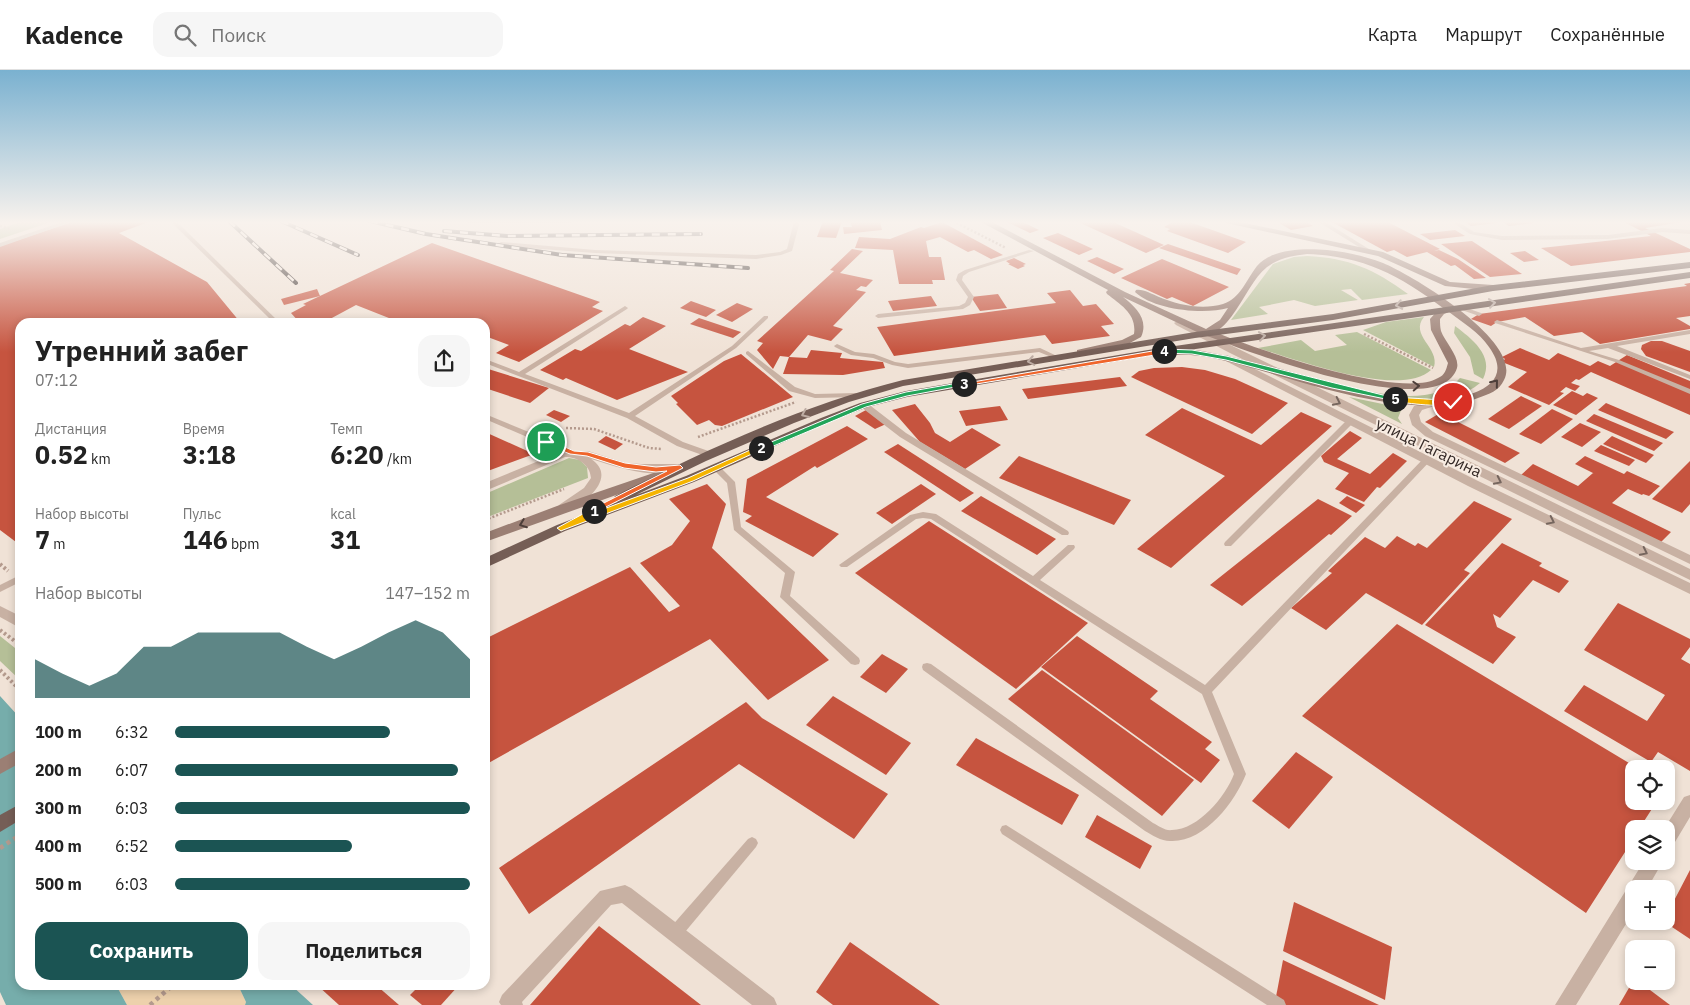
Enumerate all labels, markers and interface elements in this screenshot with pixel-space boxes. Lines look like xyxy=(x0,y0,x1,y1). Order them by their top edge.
search box xyxy=(153,12,503,57)
text: Kadence xyxy=(25,19,123,51)
icon: search xyxy=(171,21,199,49)
text: Поиск xyxy=(211,23,266,47)
text: Карта xyxy=(1368,23,1417,46)
text: Маршрут xyxy=(1445,23,1522,46)
text: Сохранённые xyxy=(1550,23,1665,46)
one-way arrow xyxy=(1488,298,1496,309)
one-way arrow xyxy=(1395,299,1403,309)
one-way arrow xyxy=(1258,331,1266,342)
text: Утренний забег xyxy=(35,332,248,369)
button: share xyxy=(418,335,470,387)
pin: 4 xyxy=(1152,338,1176,364)
text: 4 xyxy=(1160,342,1169,360)
one-way arrow xyxy=(1027,355,1035,365)
text: 07:12 xyxy=(35,370,78,390)
pin: 3 xyxy=(952,372,976,396)
text: 3 xyxy=(960,375,969,393)
one-way arrow xyxy=(1412,380,1420,391)
one-way arrow xyxy=(1489,380,1498,389)
pin xyxy=(1432,381,1474,423)
pin: 5 xyxy=(1382,386,1408,412)
icon: check xyxy=(1439,388,1467,416)
text: 5 xyxy=(1391,390,1400,408)
one-way arrow xyxy=(1332,396,1341,406)
one-way arrow xyxy=(801,407,810,418)
street label: улица Гагарина xyxy=(1373,413,1486,481)
text: Дистанция xyxy=(35,420,107,438)
text: Время xyxy=(183,420,225,438)
text: Темп xyxy=(330,420,363,438)
pin xyxy=(525,421,567,463)
icon: arrive xyxy=(532,428,560,456)
pin: 2 xyxy=(748,436,774,460)
text: 0.52 xyxy=(35,438,88,471)
text: 3:18 xyxy=(183,438,236,471)
text: 6:20 xyxy=(330,438,384,471)
text: 2 xyxy=(757,439,766,457)
text: km xyxy=(88,450,111,468)
text: /km xyxy=(384,450,412,468)
one-way arrow xyxy=(1493,475,1502,485)
pin: 1 xyxy=(582,498,606,524)
text: 1 xyxy=(590,502,599,520)
text: Набор высоты xyxy=(35,505,129,523)
text: Пульс xyxy=(183,505,221,523)
text: kcal xyxy=(330,505,356,523)
one-way arrow xyxy=(1546,515,1555,525)
one-way arrow xyxy=(519,518,528,528)
text: 7 xyxy=(35,523,50,556)
text: 146 xyxy=(183,523,228,556)
text: 31 xyxy=(330,523,360,556)
text: m xyxy=(50,535,66,553)
text: bpm xyxy=(228,535,259,553)
one-way arrow xyxy=(1639,546,1648,556)
text: Набор высоты xyxy=(35,583,142,603)
text: 147–152 m xyxy=(385,583,470,603)
text: 100 m xyxy=(35,722,82,742)
text: 6:32 xyxy=(115,722,148,742)
text: 200 m xyxy=(35,760,82,780)
text: 6:07 xyxy=(115,760,148,780)
map controls xyxy=(1625,760,1675,990)
button: locate xyxy=(1625,760,1675,810)
text: 300 m xyxy=(35,798,82,818)
text: 6:03 xyxy=(115,798,148,818)
button: layers xyxy=(1625,820,1675,870)
text: 400 m xyxy=(35,836,82,856)
text: 6:52 xyxy=(115,836,148,856)
text: 500 m xyxy=(35,874,82,894)
text: 6:03 xyxy=(115,874,148,894)
button: + xyxy=(1625,880,1675,930)
button: Сохранить xyxy=(35,922,248,980)
button: Поделиться xyxy=(258,922,470,980)
button: − xyxy=(1625,940,1675,990)

